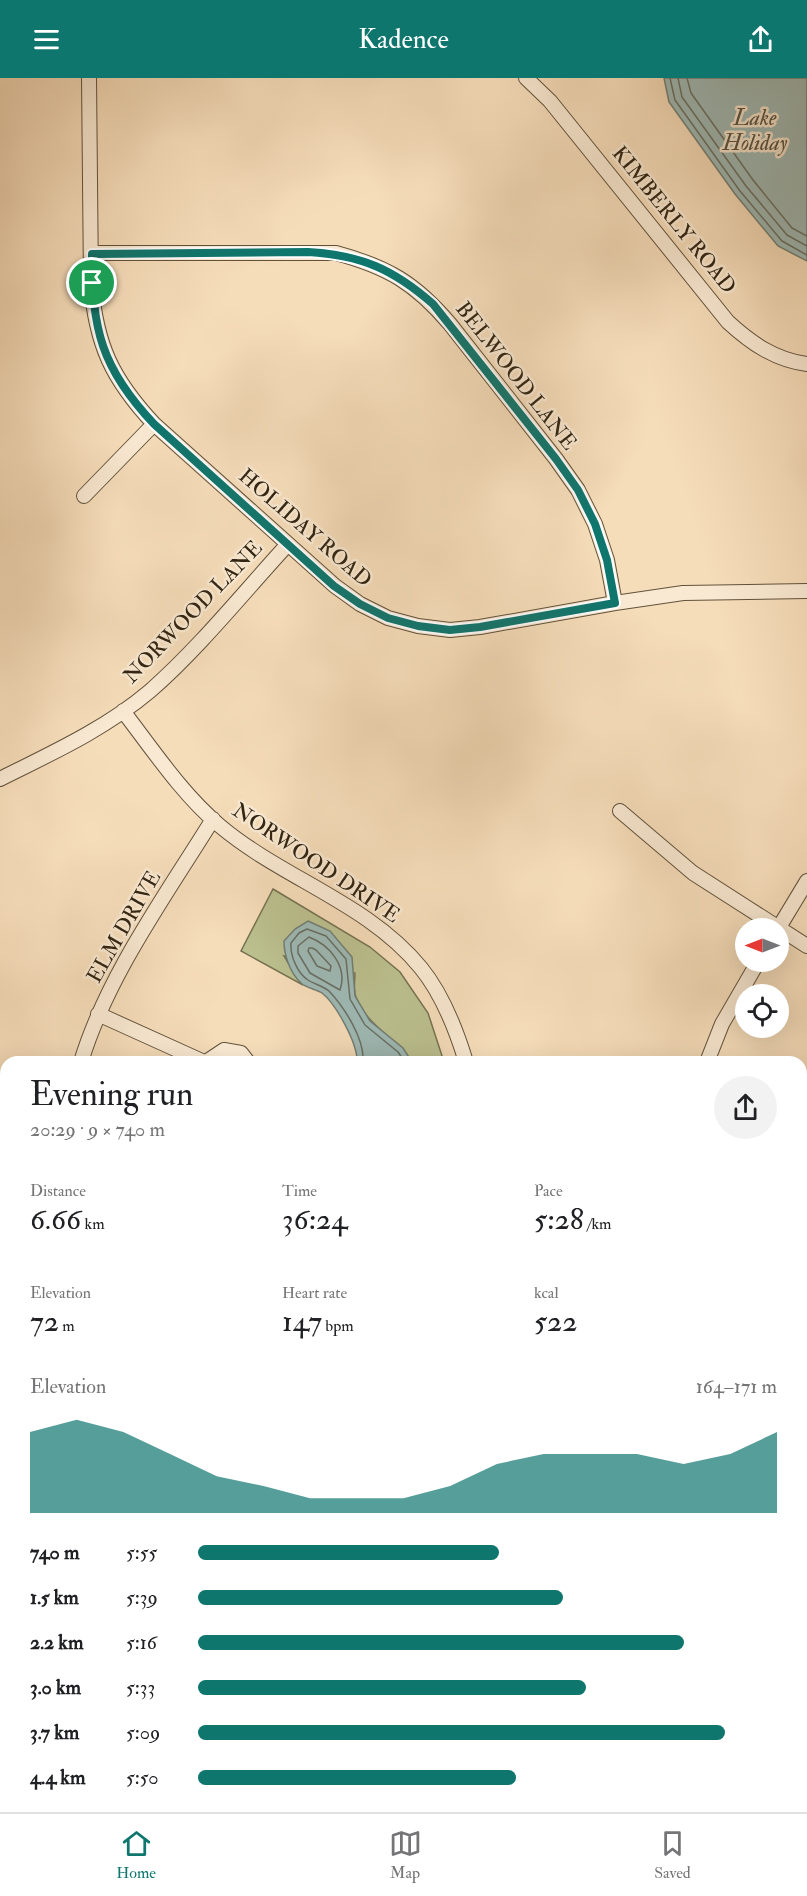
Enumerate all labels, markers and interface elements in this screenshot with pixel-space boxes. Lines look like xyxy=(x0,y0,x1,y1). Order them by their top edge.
icon: menu xyxy=(30,23,63,56)
text: Kadence xyxy=(358,23,449,56)
icon: share xyxy=(744,23,777,56)
water label: Lake Holiday xyxy=(722,104,788,157)
street label: KIMBERLY ROAD xyxy=(606,141,742,299)
pin xyxy=(66,257,117,308)
icon: arrive xyxy=(75,266,108,299)
street label: BELWOOD LANE xyxy=(450,296,582,456)
street label: HOLIDAY ROAD xyxy=(233,463,377,593)
street label: NORWOOD LANE xyxy=(118,535,268,689)
street label: NORWOOD DRIVE xyxy=(227,797,405,929)
street label: ELM DRIVE xyxy=(81,866,167,988)
north arrow xyxy=(735,918,789,972)
map controls xyxy=(735,918,789,1038)
button: locate xyxy=(735,984,789,1038)
text: Evening run xyxy=(30,1074,193,1115)
button: share xyxy=(714,1076,777,1139)
text: 20:29 · 9 × 740 m xyxy=(30,1117,165,1142)
text: Distance xyxy=(30,1181,86,1201)
text: Time xyxy=(282,1181,317,1201)
text: Pace xyxy=(534,1181,563,1201)
text: 6.66 xyxy=(30,1201,81,1238)
text: 36:24 xyxy=(282,1201,347,1238)
text: 5:28 xyxy=(534,1201,584,1238)
text: km xyxy=(81,1214,105,1234)
text: /km xyxy=(584,1214,611,1234)
text: Elevation xyxy=(30,1283,91,1303)
text: Heart rate xyxy=(282,1283,347,1303)
text: kcal xyxy=(534,1283,559,1303)
text: 72 xyxy=(30,1303,59,1340)
text: 147 xyxy=(282,1303,322,1340)
text: 522 xyxy=(534,1303,577,1340)
text: m xyxy=(59,1316,75,1336)
text: bpm xyxy=(322,1316,354,1336)
text: Elevation xyxy=(30,1374,106,1399)
text: 164–171 m xyxy=(696,1374,777,1399)
text: 740 m xyxy=(30,1540,79,1565)
text: 5:55 xyxy=(126,1540,157,1565)
text: 1.5 km xyxy=(30,1585,79,1610)
text: 5:39 xyxy=(126,1585,158,1610)
text: 2.2 km xyxy=(30,1630,83,1655)
text: 5:16 xyxy=(126,1630,157,1655)
text: 3.0 km xyxy=(30,1675,81,1700)
text: 5:33 xyxy=(126,1675,155,1700)
text: 3.7 km xyxy=(30,1720,79,1745)
text: 5:09 xyxy=(126,1720,160,1745)
text: 4.4 km xyxy=(30,1765,85,1790)
text: 5:50 xyxy=(126,1765,159,1790)
tab: Home xyxy=(116,1827,156,1883)
tab: Map xyxy=(389,1827,422,1883)
tab: Saved xyxy=(654,1827,691,1883)

